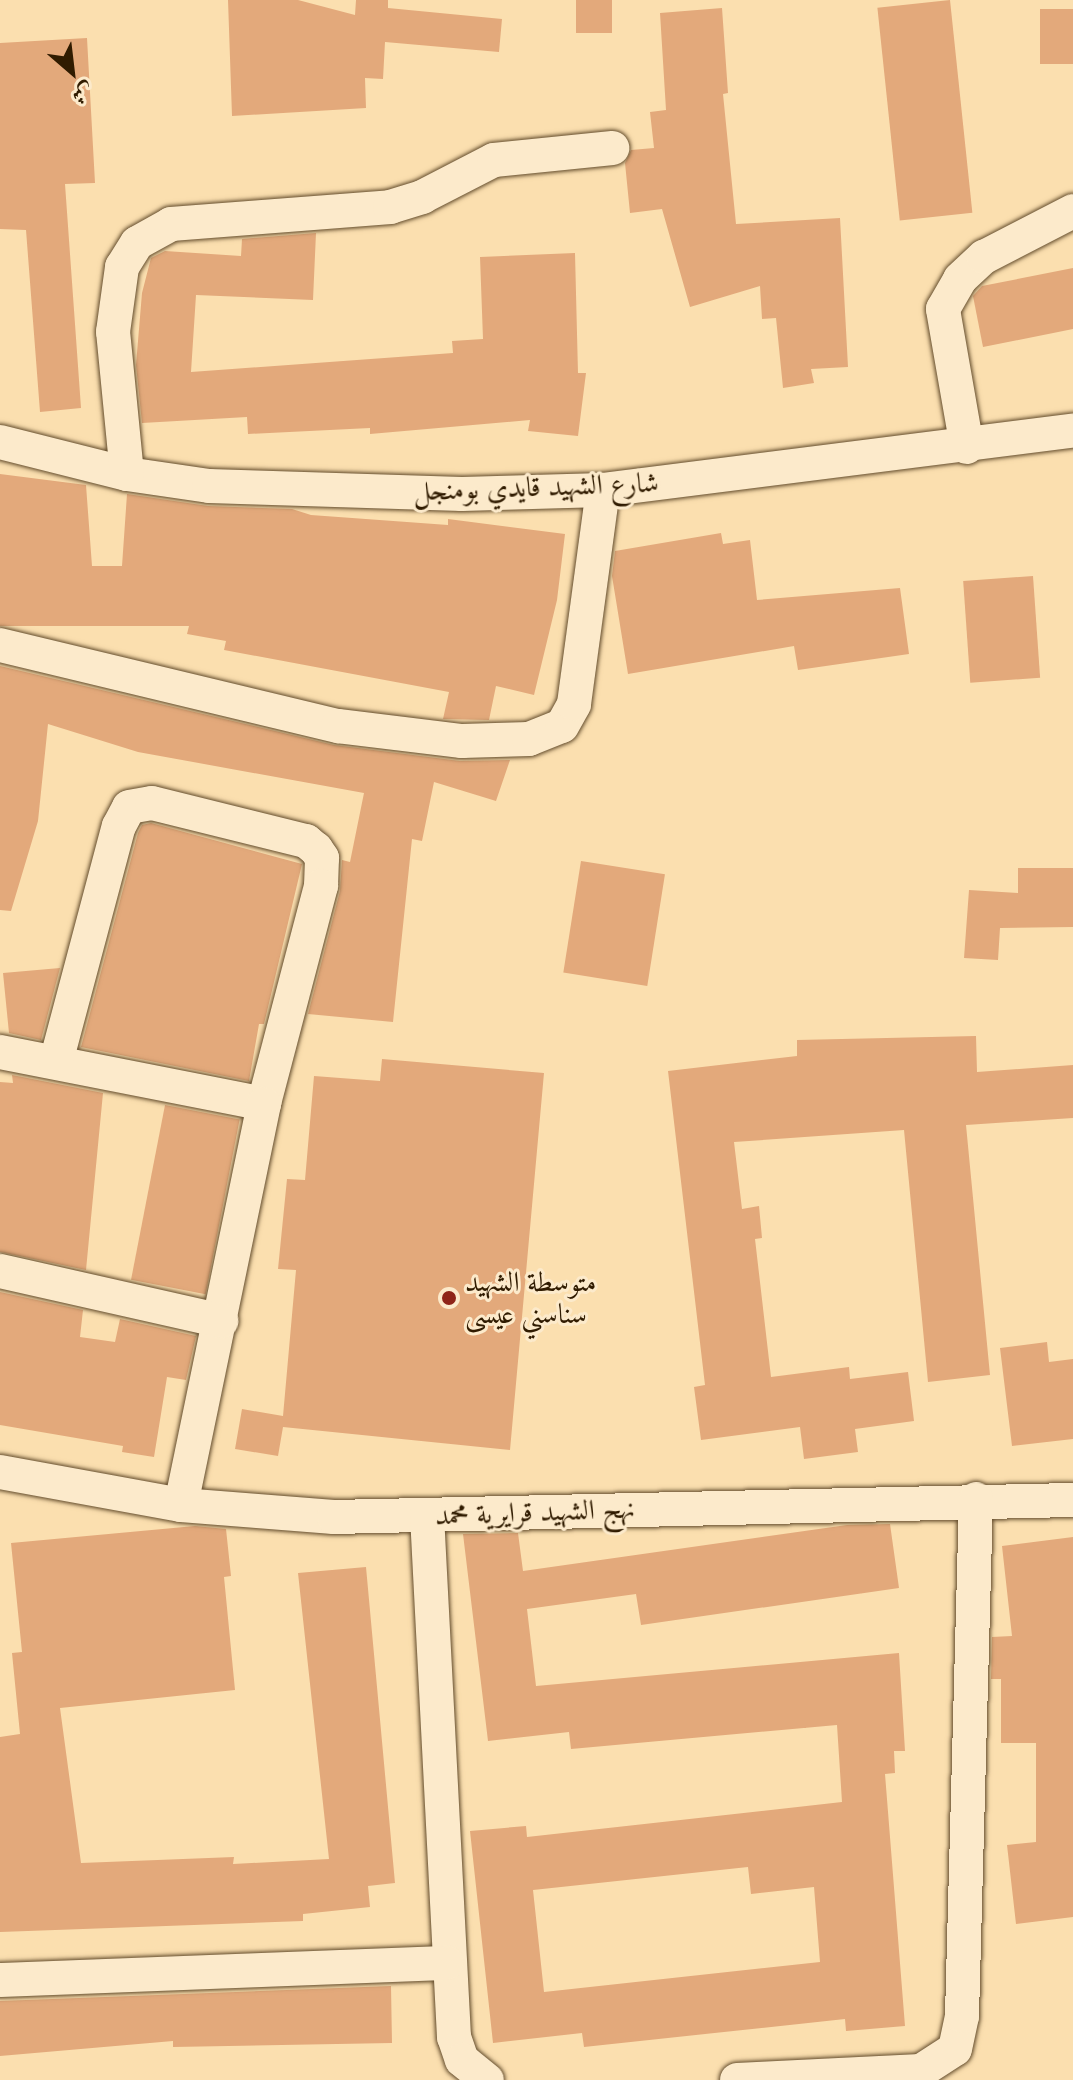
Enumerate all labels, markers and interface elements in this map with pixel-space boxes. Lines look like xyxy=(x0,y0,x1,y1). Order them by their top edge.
north arrow xyxy=(32,32,112,112)
text: ش xyxy=(67,75,100,112)
street label: شارع الشهيد قايدي بومنجل xyxy=(413,466,659,508)
place label: متوسطة الشهيد سناسني عيسى xyxy=(465,1265,596,1331)
marker: متوسطة الشهيد سناسني عيسى xyxy=(440,1289,458,1307)
street label: نهج الشهيد قرايرية محمد xyxy=(434,1492,636,1532)

